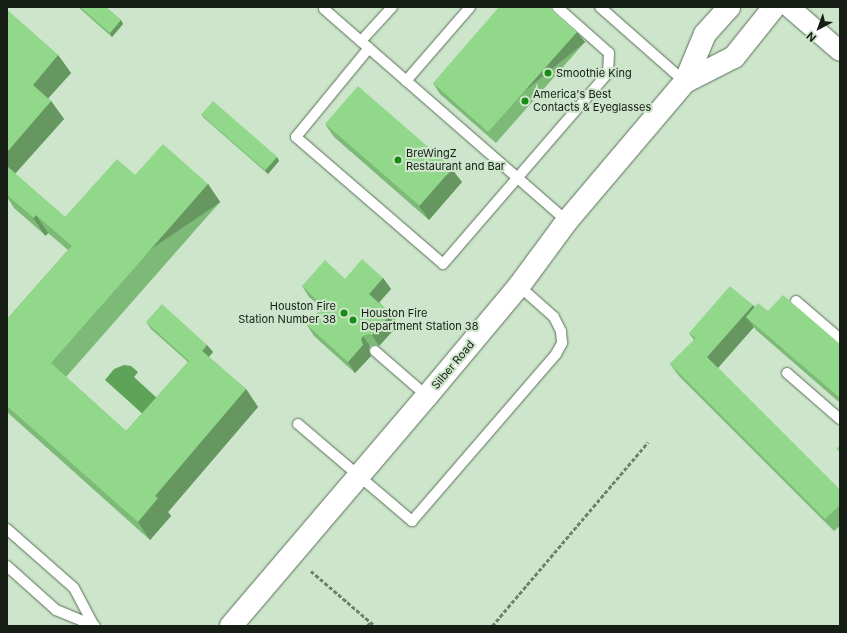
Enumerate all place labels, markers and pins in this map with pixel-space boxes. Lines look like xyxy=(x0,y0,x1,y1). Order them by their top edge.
place label: Smoothie King xyxy=(556,66,632,80)
marker: Smoothie King xyxy=(543,68,553,78)
place label: America's Best Contacts & Eyeglasses xyxy=(533,88,651,114)
marker: America's Best Contacts & Eyeglasses xyxy=(520,96,530,106)
place label: BreWingZ Restaurant and Bar xyxy=(406,147,505,173)
marker: BreWingZ Restaurant and Bar xyxy=(393,155,403,165)
place label: Houston Fire Station Number 38 xyxy=(238,300,336,326)
place label: Houston Fire Department Station 38 xyxy=(361,307,478,333)
marker: Houston Fire Station Number 38 xyxy=(339,308,349,318)
marker: Houston Fire Department Station 38 xyxy=(348,315,358,325)

